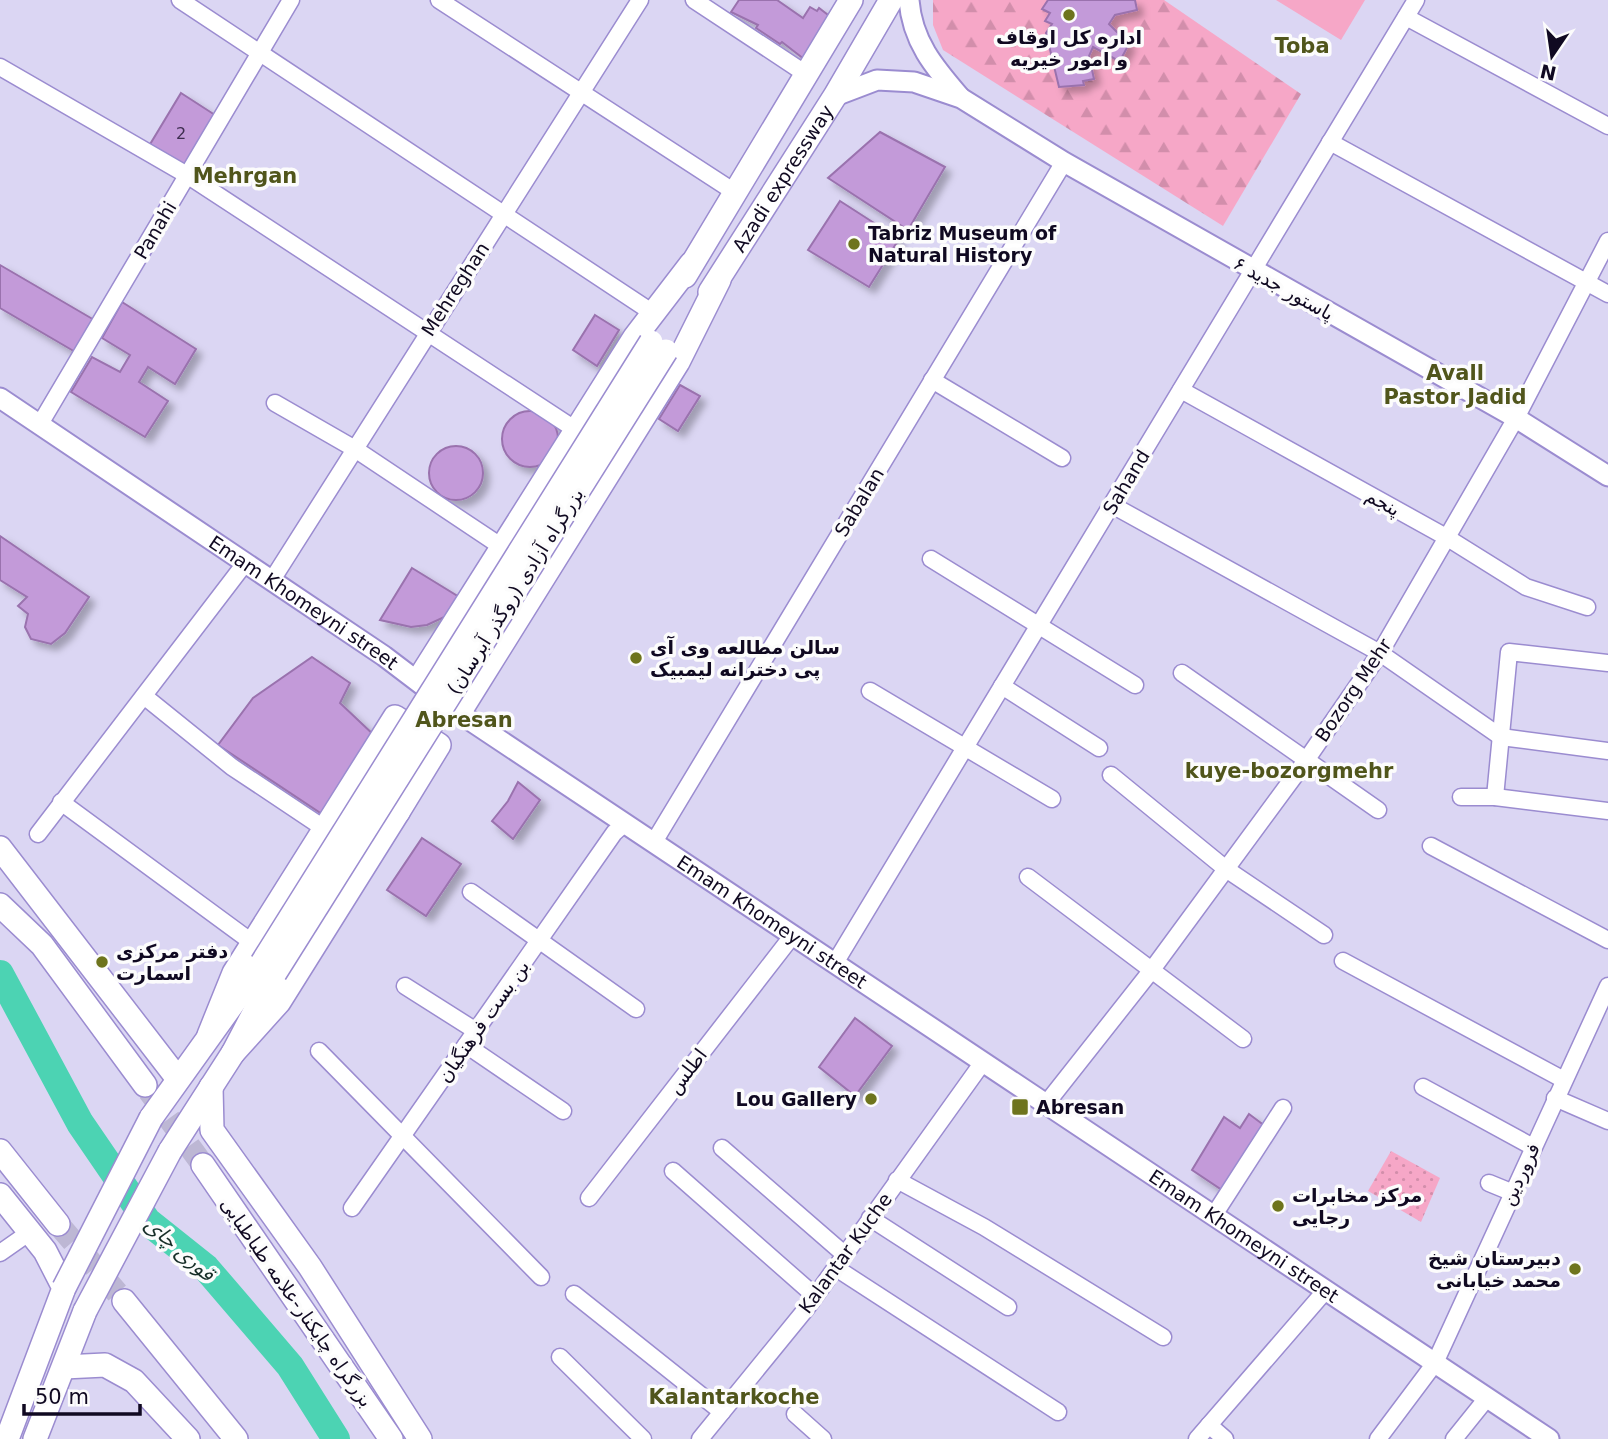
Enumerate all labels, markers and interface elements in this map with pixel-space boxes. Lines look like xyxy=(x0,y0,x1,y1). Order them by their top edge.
marker: اداره کل اوقاف و امور خیریه xyxy=(1061,7,1077,23)
north arrow xyxy=(1517,21,1587,91)
place label: اداره کل اوقاف و امور خیریه xyxy=(996,26,1142,71)
district label: Toba xyxy=(1274,34,1330,58)
text: N xyxy=(1538,60,1558,85)
street label: Azadi expressway xyxy=(728,101,838,256)
house number: 2 xyxy=(176,124,186,143)
district label: Mehrgan xyxy=(193,164,297,188)
street label: Panahi xyxy=(129,197,181,263)
place label: Tabriz Museum of Natural History xyxy=(868,222,1057,266)
marker: Tabriz Museum of Natural History xyxy=(846,236,862,252)
street label: Mehreghan xyxy=(417,238,493,340)
street label: پاستور جدید ۶ xyxy=(1230,251,1338,325)
district label: Avall Pastor Jadid xyxy=(1384,361,1526,409)
street label: Sahand xyxy=(1098,446,1154,518)
street label: Sabalan xyxy=(830,464,888,540)
street label: بزرگراه آزادی (روگذر آبرسان) xyxy=(442,483,588,699)
street label: پنجم xyxy=(1361,484,1404,521)
street label: Emam Khomeyni street xyxy=(205,531,403,674)
street label: Bozorg Mehr xyxy=(1310,634,1396,746)
place label: سالن مطالعه وی آی پی دخترانه لیمبیک xyxy=(650,635,840,681)
marker: سالن مطالعه وی آی پی دخترانه لیمبیک xyxy=(628,650,644,666)
district label: Abresan xyxy=(415,708,513,732)
district label: kuye-bozorgmehr xyxy=(1185,759,1394,783)
street label: Emam Khomeyni street xyxy=(673,850,871,993)
place label: دفتر مرکزی اسمارت xyxy=(116,940,228,985)
marker: دفتر مرکزی اسمارت xyxy=(94,954,110,970)
street label: بن بست فرهنگیان xyxy=(433,956,534,1087)
street label: اطلس xyxy=(663,1044,712,1099)
place label: Lou Gallery xyxy=(736,1088,858,1110)
marker: Lou Gallery xyxy=(863,1091,879,1107)
place label: Abresan xyxy=(1036,1096,1124,1118)
marker: Abresan xyxy=(1010,1097,1030,1117)
street label: فروردین xyxy=(1496,1139,1545,1209)
street label: Emam Khomeyni street xyxy=(1145,1165,1343,1307)
place label: مرکز مخابرات رجایی xyxy=(1292,1184,1422,1229)
street label: Kalantar Kuche xyxy=(794,1189,896,1317)
street label: بزرگراه چایکنار-علامه طباطبایی xyxy=(215,1193,378,1411)
marker: مرکز مخابرات رجایی xyxy=(1270,1198,1286,1214)
water label: قوری چای xyxy=(139,1212,220,1289)
place label: دبیرستان شیخ محمد خیابانی xyxy=(1428,1247,1561,1291)
marker: دبیرستان شیخ محمد خیابانی xyxy=(1567,1261,1583,1277)
scale bar xyxy=(24,1372,140,1416)
text: 50 m xyxy=(35,1385,89,1409)
district label: Kalantarkoche xyxy=(649,1385,819,1409)

